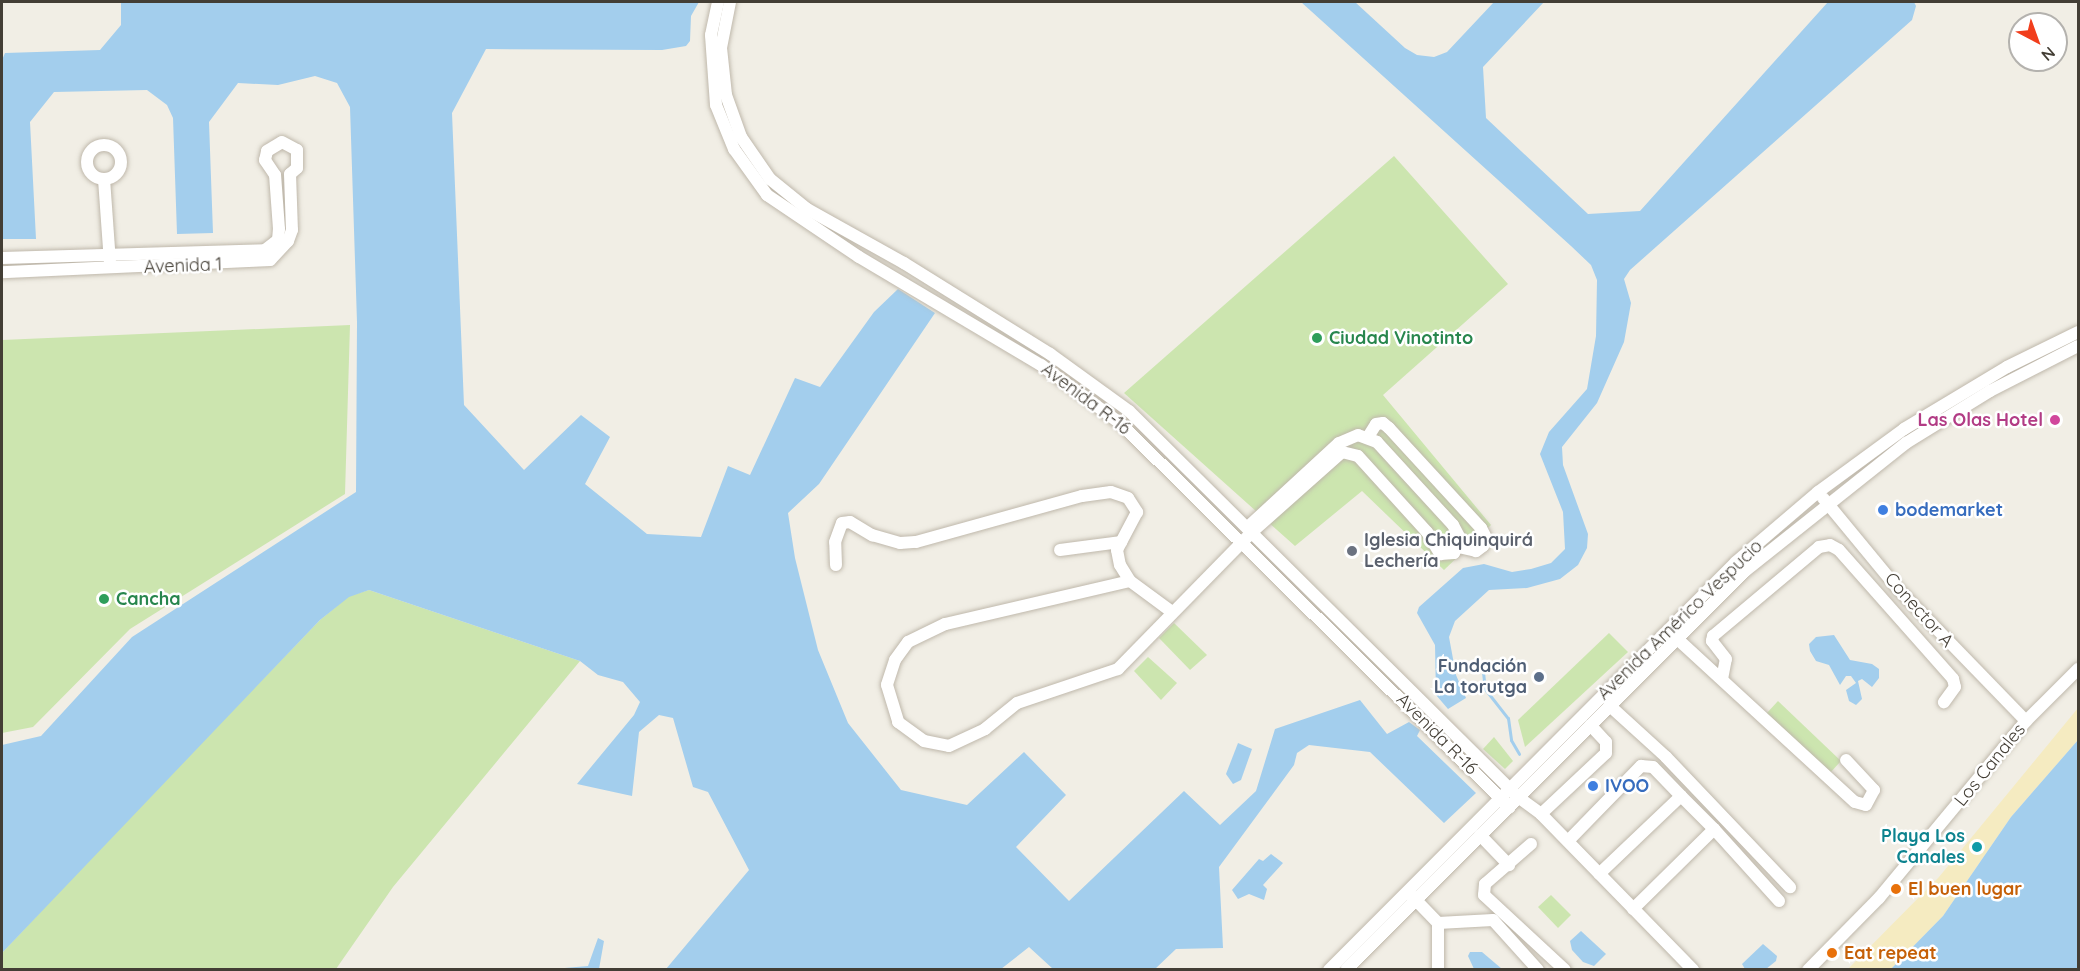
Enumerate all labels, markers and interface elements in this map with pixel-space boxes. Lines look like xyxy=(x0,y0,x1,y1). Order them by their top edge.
north arrow xyxy=(2008,12,2068,72)
text: N xyxy=(2038,43,2060,65)
street label: Avenida 1 xyxy=(143,254,223,278)
place label: Ciudad Vinotinto xyxy=(1329,327,1473,349)
marker: Ciudad Vinotinto xyxy=(1310,331,1324,345)
street label: Avenida R-16 xyxy=(1037,358,1135,440)
place label: Las Olas Hotel xyxy=(1917,409,2043,431)
marker: Las Olas Hotel xyxy=(2048,413,2062,427)
place label: bodemarket xyxy=(1895,499,2003,521)
marker: bodemarket xyxy=(1876,503,1890,517)
place label: Iglesia Chiquinquirá Lechería xyxy=(1364,530,1533,572)
street label: Avenida Américo Vespucio xyxy=(1593,535,1767,705)
marker: Iglesia Chiquinquirá Lechería xyxy=(1345,544,1359,558)
street label: Conector A xyxy=(1880,568,1958,652)
place label: Cancha xyxy=(116,588,181,610)
marker: Cancha xyxy=(97,592,111,606)
place label: Fundación La torutga xyxy=(1434,656,1527,698)
marker: Fundación La torutga xyxy=(1532,670,1546,684)
street label: Avenida R-16 xyxy=(1392,689,1482,779)
street label: Los Canales xyxy=(1950,719,2030,811)
place label: IVOO xyxy=(1605,775,1649,797)
marker: IVOO xyxy=(1586,779,1600,793)
place label: Playa Los Canales xyxy=(1881,826,1965,868)
marker: Playa Los Canales xyxy=(1970,840,1984,854)
place label: El buen lugar xyxy=(1908,878,2022,900)
marker: El buen lugar xyxy=(1889,882,1903,896)
place label: Eat repeat xyxy=(1844,942,1937,964)
marker: Eat repeat xyxy=(1825,946,1839,960)

